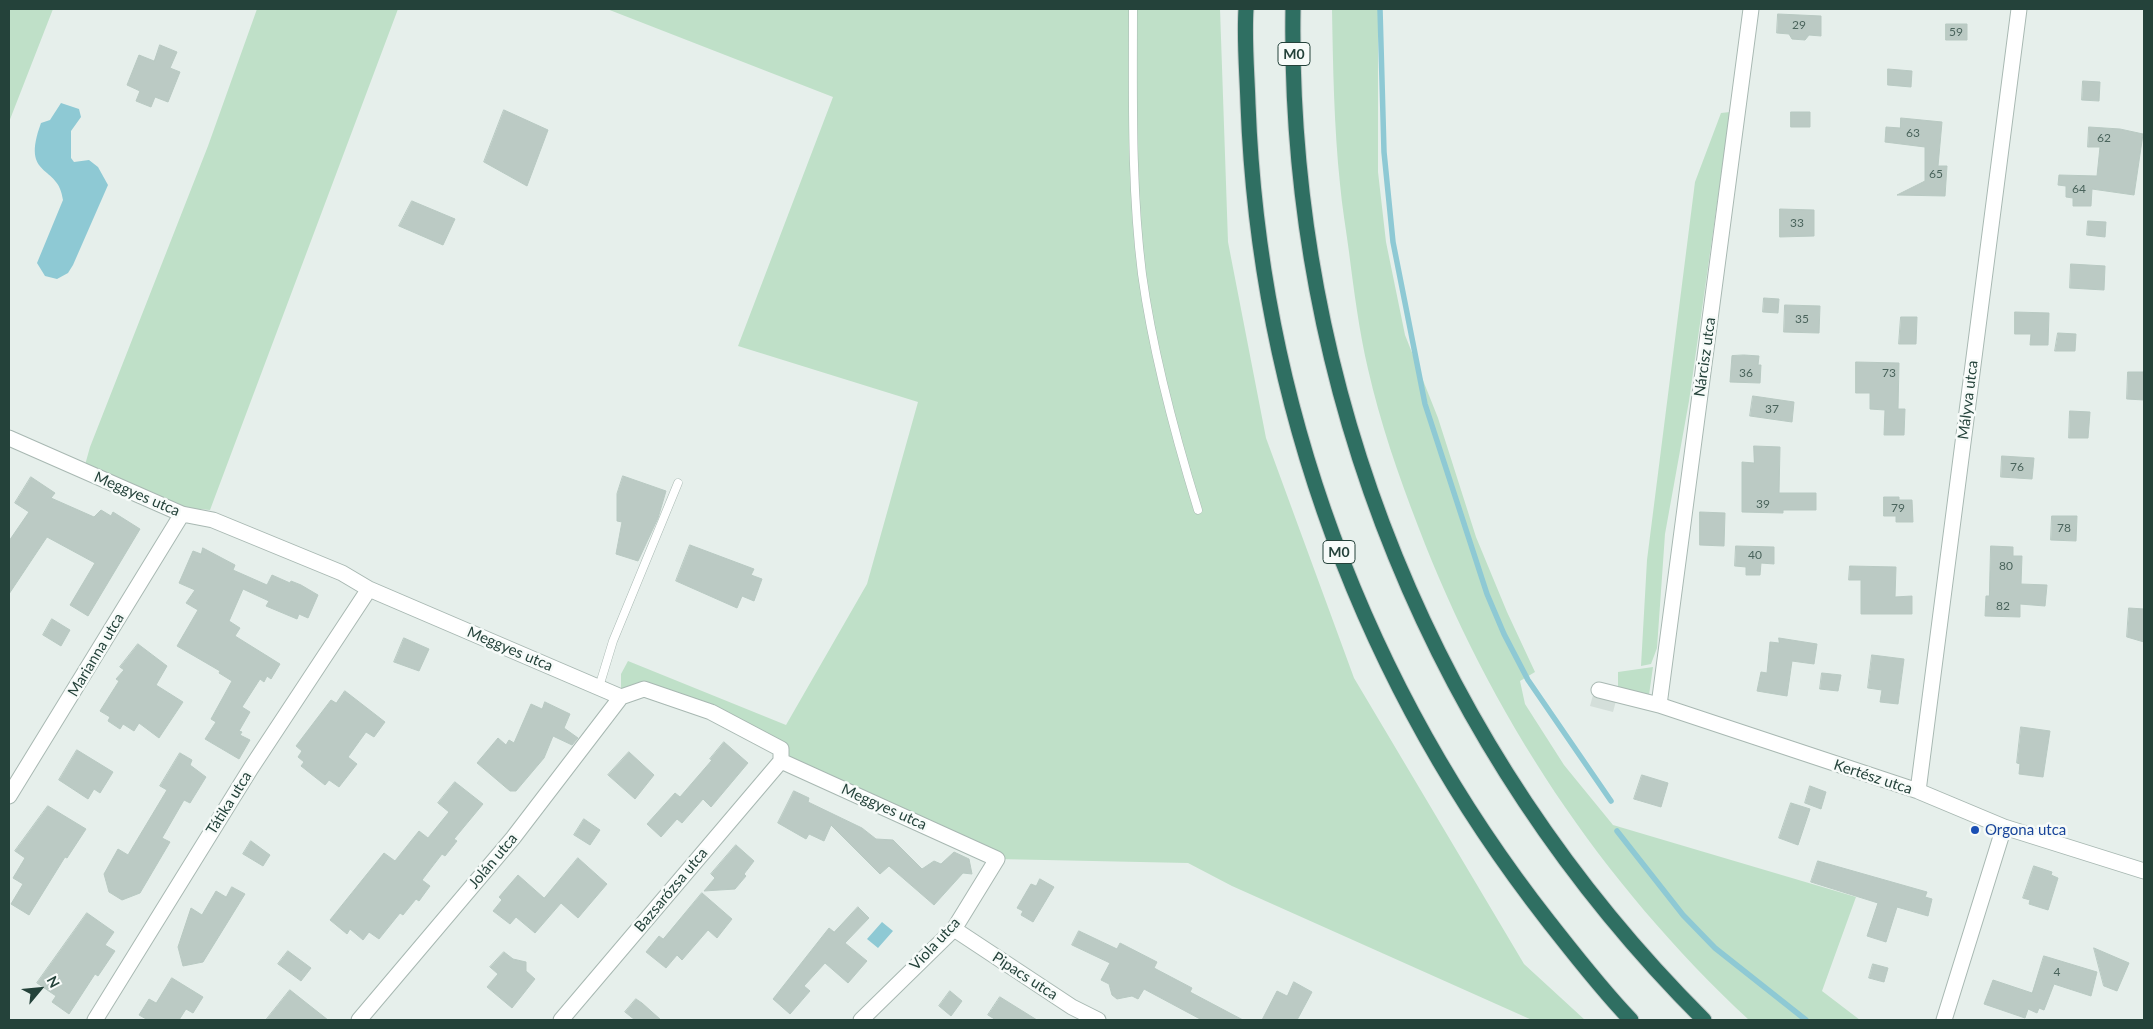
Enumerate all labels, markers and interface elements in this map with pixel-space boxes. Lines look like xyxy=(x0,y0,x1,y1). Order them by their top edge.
house number: 29 xyxy=(1792,18,1806,32)
house number: 59 xyxy=(1949,25,1963,39)
road number: M0 xyxy=(1278,42,1310,66)
house number: 63 xyxy=(1906,126,1920,140)
house number: 62 xyxy=(2097,131,2111,145)
house number: 65 xyxy=(1929,167,1943,181)
house number: 64 xyxy=(2072,182,2086,196)
house number: 33 xyxy=(1790,216,1804,230)
house number: 35 xyxy=(1795,312,1809,326)
street label: Nárcisz utca xyxy=(1691,316,1719,398)
street label: Mályva utca xyxy=(1954,359,1982,441)
house number: 36 xyxy=(1739,366,1753,380)
house number: 73 xyxy=(1882,366,1896,380)
house number: 37 xyxy=(1765,402,1779,416)
house number: 76 xyxy=(2010,460,2024,474)
street label: Meggyes utca xyxy=(91,468,183,520)
house number: 39 xyxy=(1756,497,1770,511)
house number: 79 xyxy=(1891,501,1905,515)
house number: 78 xyxy=(2057,521,2071,535)
road number: M0 xyxy=(1323,540,1355,564)
house number: 40 xyxy=(1748,548,1762,562)
house number: 80 xyxy=(1999,559,2013,573)
house number: 82 xyxy=(1996,599,2010,613)
street label: Marianna utca xyxy=(64,610,128,700)
street label: Meggyes utca xyxy=(464,623,556,675)
street label: Kertész utca xyxy=(1831,756,1915,798)
street label: Tátika utca xyxy=(203,768,255,838)
street label: Meggyes utca xyxy=(839,780,929,834)
place label: Orgona utca xyxy=(1985,821,2066,839)
marker: Orgona utca xyxy=(1969,824,1981,836)
street label: Jolán utca xyxy=(465,830,521,892)
street label: Bazsarózsa utca xyxy=(631,844,711,936)
street label: Viola utca xyxy=(906,914,964,974)
street label: Pipacs utca xyxy=(989,948,1061,1004)
north arrow xyxy=(15,964,65,1014)
house number: 4 xyxy=(2054,965,2060,979)
text: N xyxy=(44,973,64,990)

